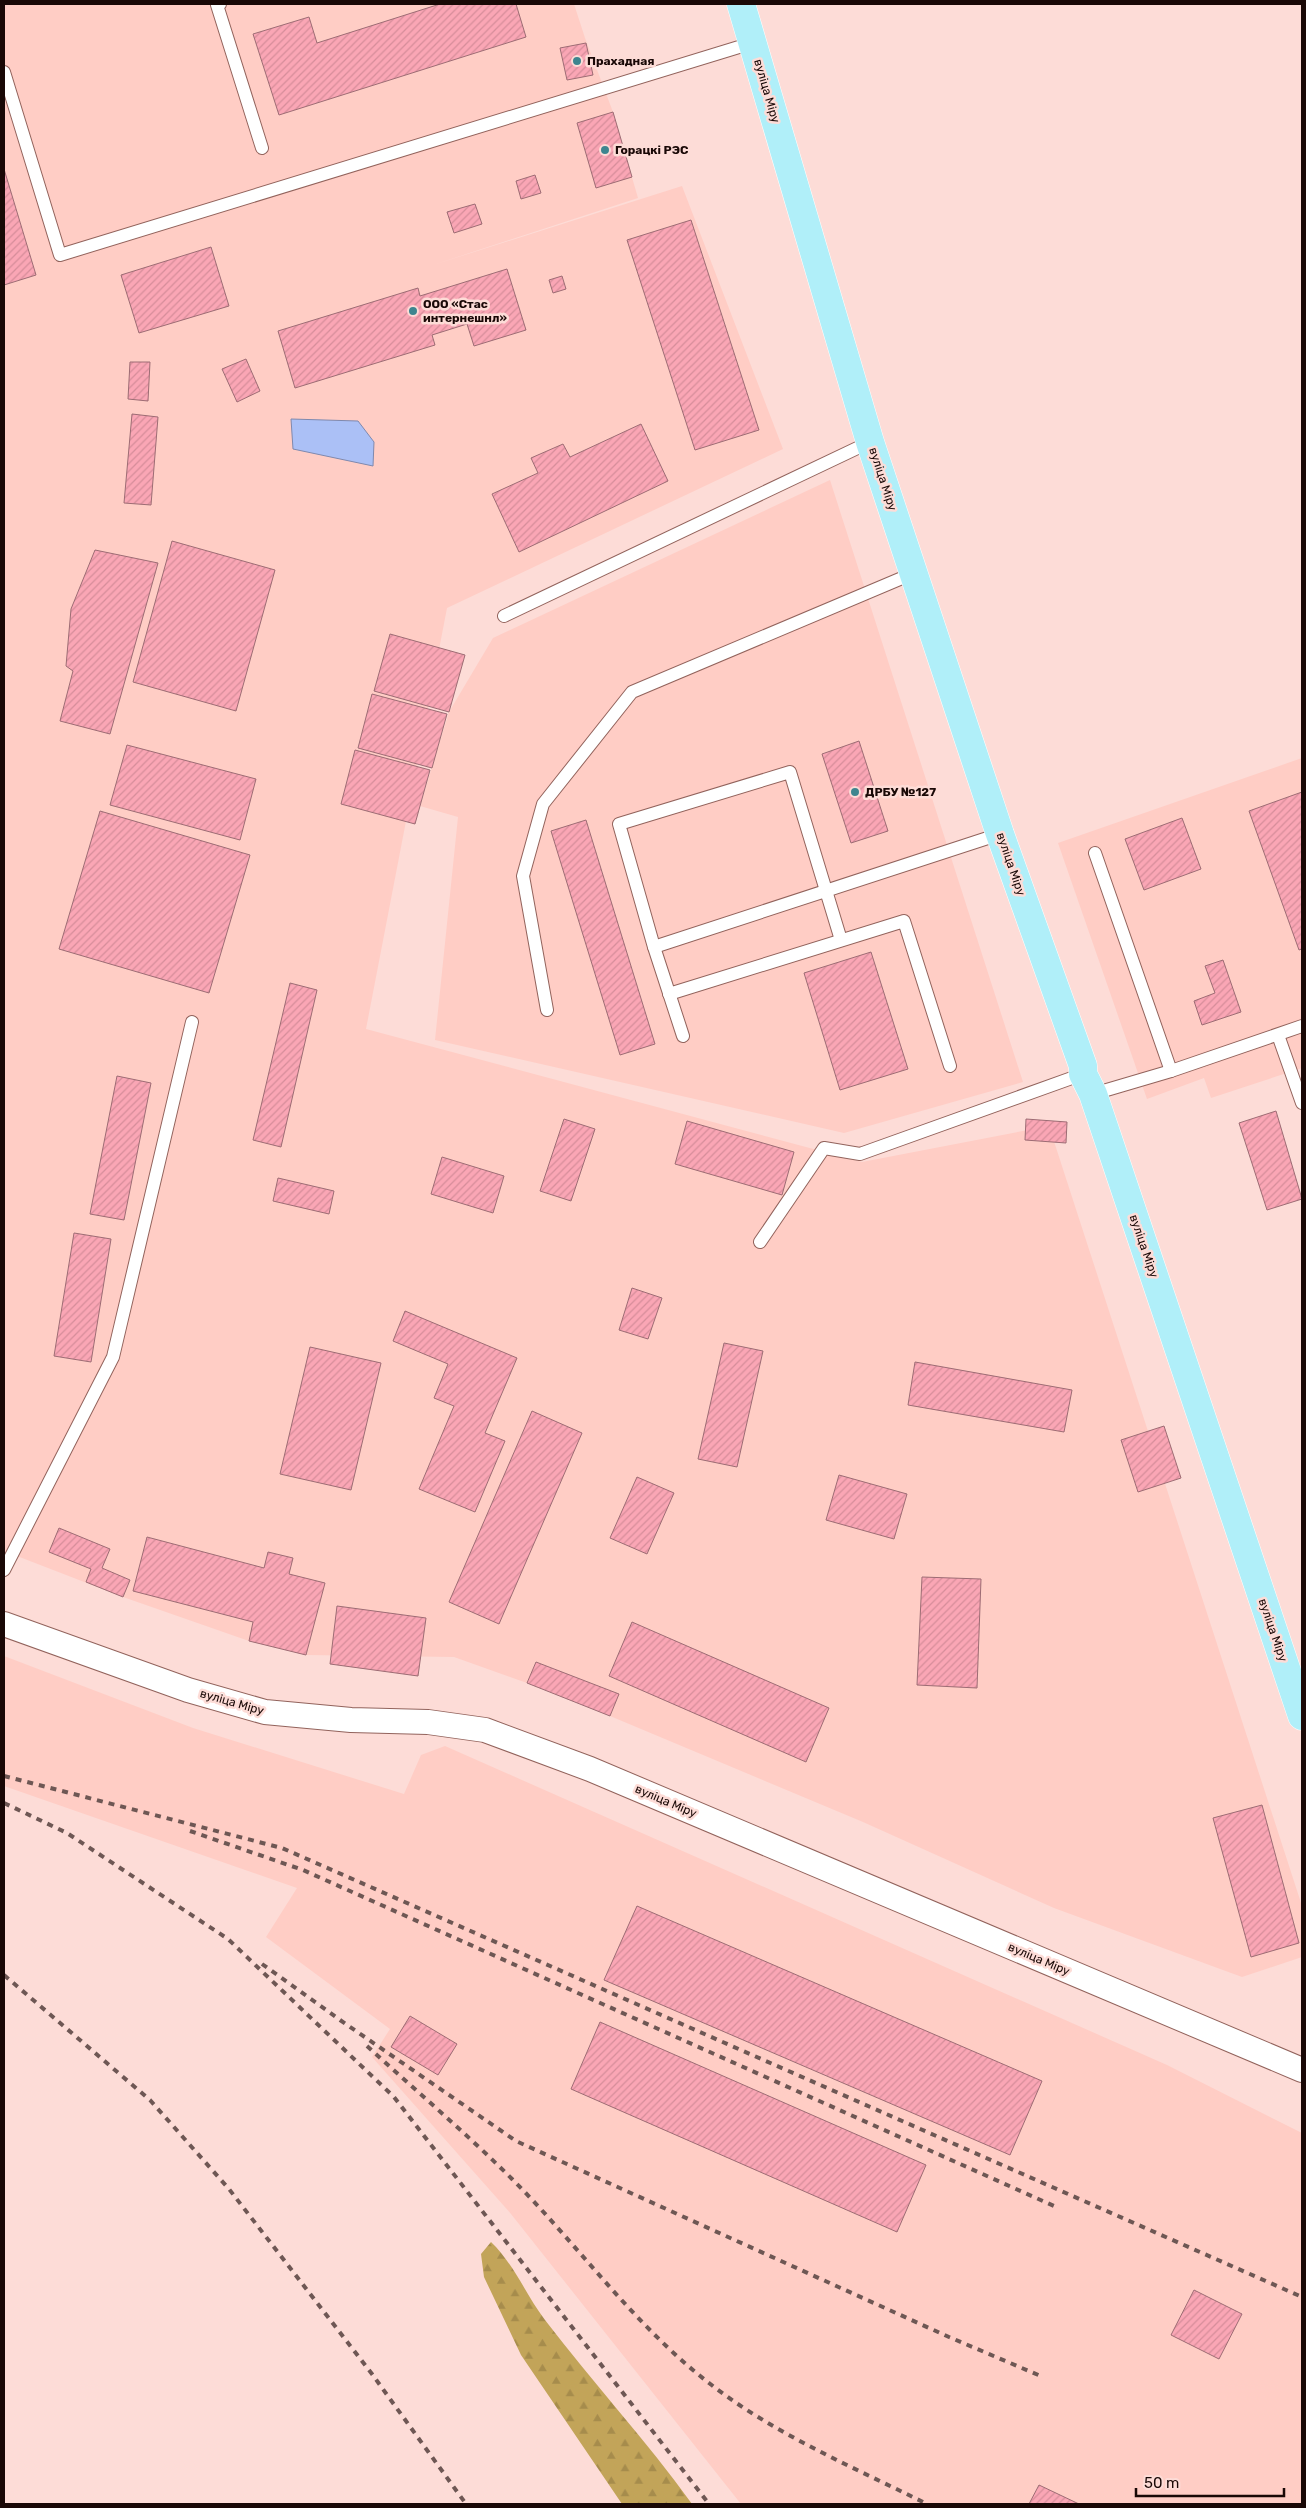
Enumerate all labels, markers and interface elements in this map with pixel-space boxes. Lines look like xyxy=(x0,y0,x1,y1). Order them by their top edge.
place label: Прахадная xyxy=(587,54,655,68)
marker: Прахадная xyxy=(571,55,583,67)
street label: вуліца Міру xyxy=(751,57,783,125)
place label: Горацкі РЭС xyxy=(615,143,689,157)
marker: Горацкі РЭС xyxy=(599,144,611,156)
place label: ООО «Стас интернешнл» xyxy=(423,297,507,325)
marker: ООО «Стас интернешнл» xyxy=(407,305,419,317)
street label: вуліца Міру xyxy=(866,446,900,513)
place label: ДРБУ №127 xyxy=(865,785,936,799)
marker: ДРБУ №127 xyxy=(849,786,861,798)
street label: вуліца Міру xyxy=(994,831,1028,898)
street label: вуліца Міру xyxy=(1127,1213,1161,1280)
street label: вуліца Міру xyxy=(1256,1597,1290,1664)
street label: вуліца Міру xyxy=(198,1686,266,1718)
street label: вуліца Міру xyxy=(633,1782,699,1820)
street label: вуліца Міру xyxy=(1006,1940,1072,1978)
scale bar xyxy=(1136,2466,1284,2498)
text: 50 m xyxy=(1144,2474,1179,2492)

